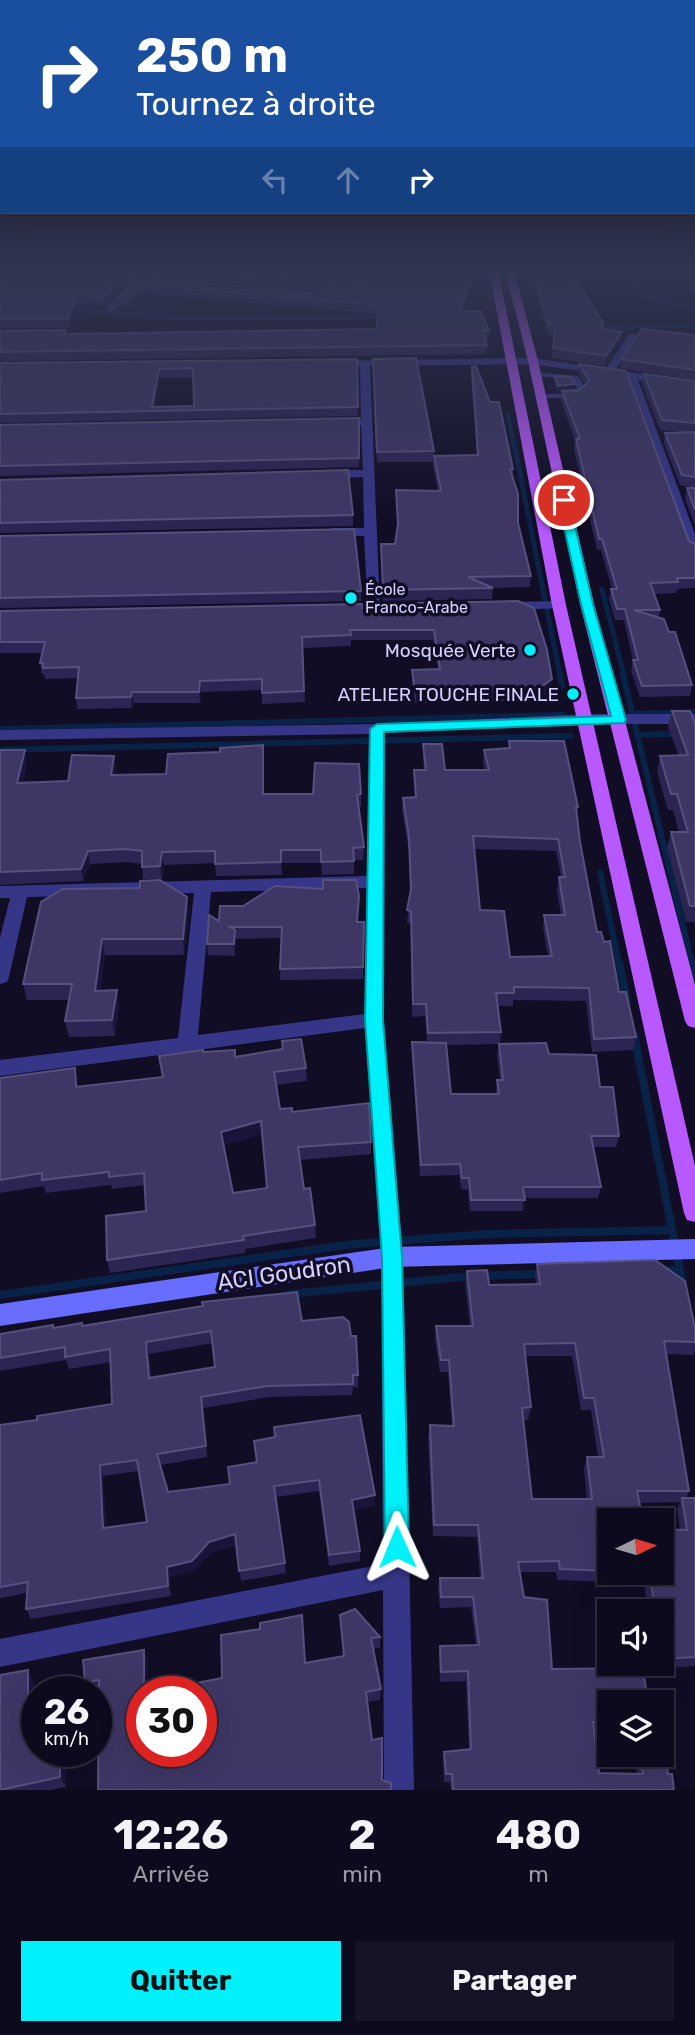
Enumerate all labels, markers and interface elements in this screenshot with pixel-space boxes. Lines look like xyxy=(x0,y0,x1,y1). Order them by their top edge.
text: 250 m xyxy=(136,26,288,84)
icon: right xyxy=(21,28,112,119)
text: Tournez à droite xyxy=(136,85,376,123)
icon: left xyxy=(256,161,294,199)
icon: ahead xyxy=(329,161,367,199)
icon: right xyxy=(402,161,440,199)
pin xyxy=(534,470,594,530)
icon: arrive xyxy=(545,481,583,519)
place label: École Franco-Arabe xyxy=(365,580,468,617)
marker: École Franco-Arabe xyxy=(343,590,359,606)
place label: Mosquée Verte xyxy=(385,639,516,662)
marker: Mosquée Verte xyxy=(522,642,538,658)
place label: ATELIER TOUCHE FINALE xyxy=(337,683,559,706)
marker: ATELIER TOUCHE FINALE xyxy=(565,686,581,702)
street label: ACI Goudron xyxy=(216,1250,352,1296)
north arrow xyxy=(597,1508,674,1586)
map controls xyxy=(597,1508,674,1767)
position arrow xyxy=(360,1510,434,1584)
button: sound xyxy=(597,1599,674,1676)
speed limit sign: 30 xyxy=(126,1676,217,1767)
button: layers xyxy=(597,1690,674,1767)
text: 26 xyxy=(44,1691,89,1733)
text: km/h xyxy=(44,1728,89,1750)
text: 12:26 xyxy=(114,1810,229,1860)
text: 2 xyxy=(349,1810,376,1860)
text: 480 xyxy=(496,1810,581,1860)
text: Arrivée xyxy=(133,1860,209,1888)
text: min xyxy=(342,1860,382,1888)
text: m xyxy=(528,1860,549,1888)
button: Quitter xyxy=(21,1941,341,2021)
button: Partager xyxy=(355,1941,674,2021)

